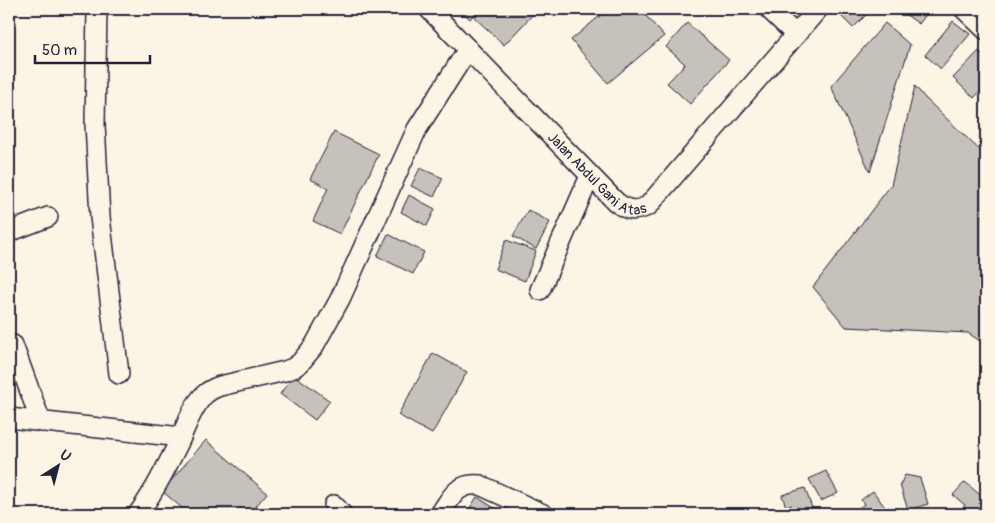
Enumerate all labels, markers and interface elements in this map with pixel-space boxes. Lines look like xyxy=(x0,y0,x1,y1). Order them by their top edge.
scale bar xyxy=(35,32,150,64)
text: 50 m xyxy=(42,41,77,60)
street label: Jalan Abdul Gani Atas xyxy=(544,129,649,219)
north arrow xyxy=(32,440,82,490)
text: U xyxy=(57,446,74,465)

